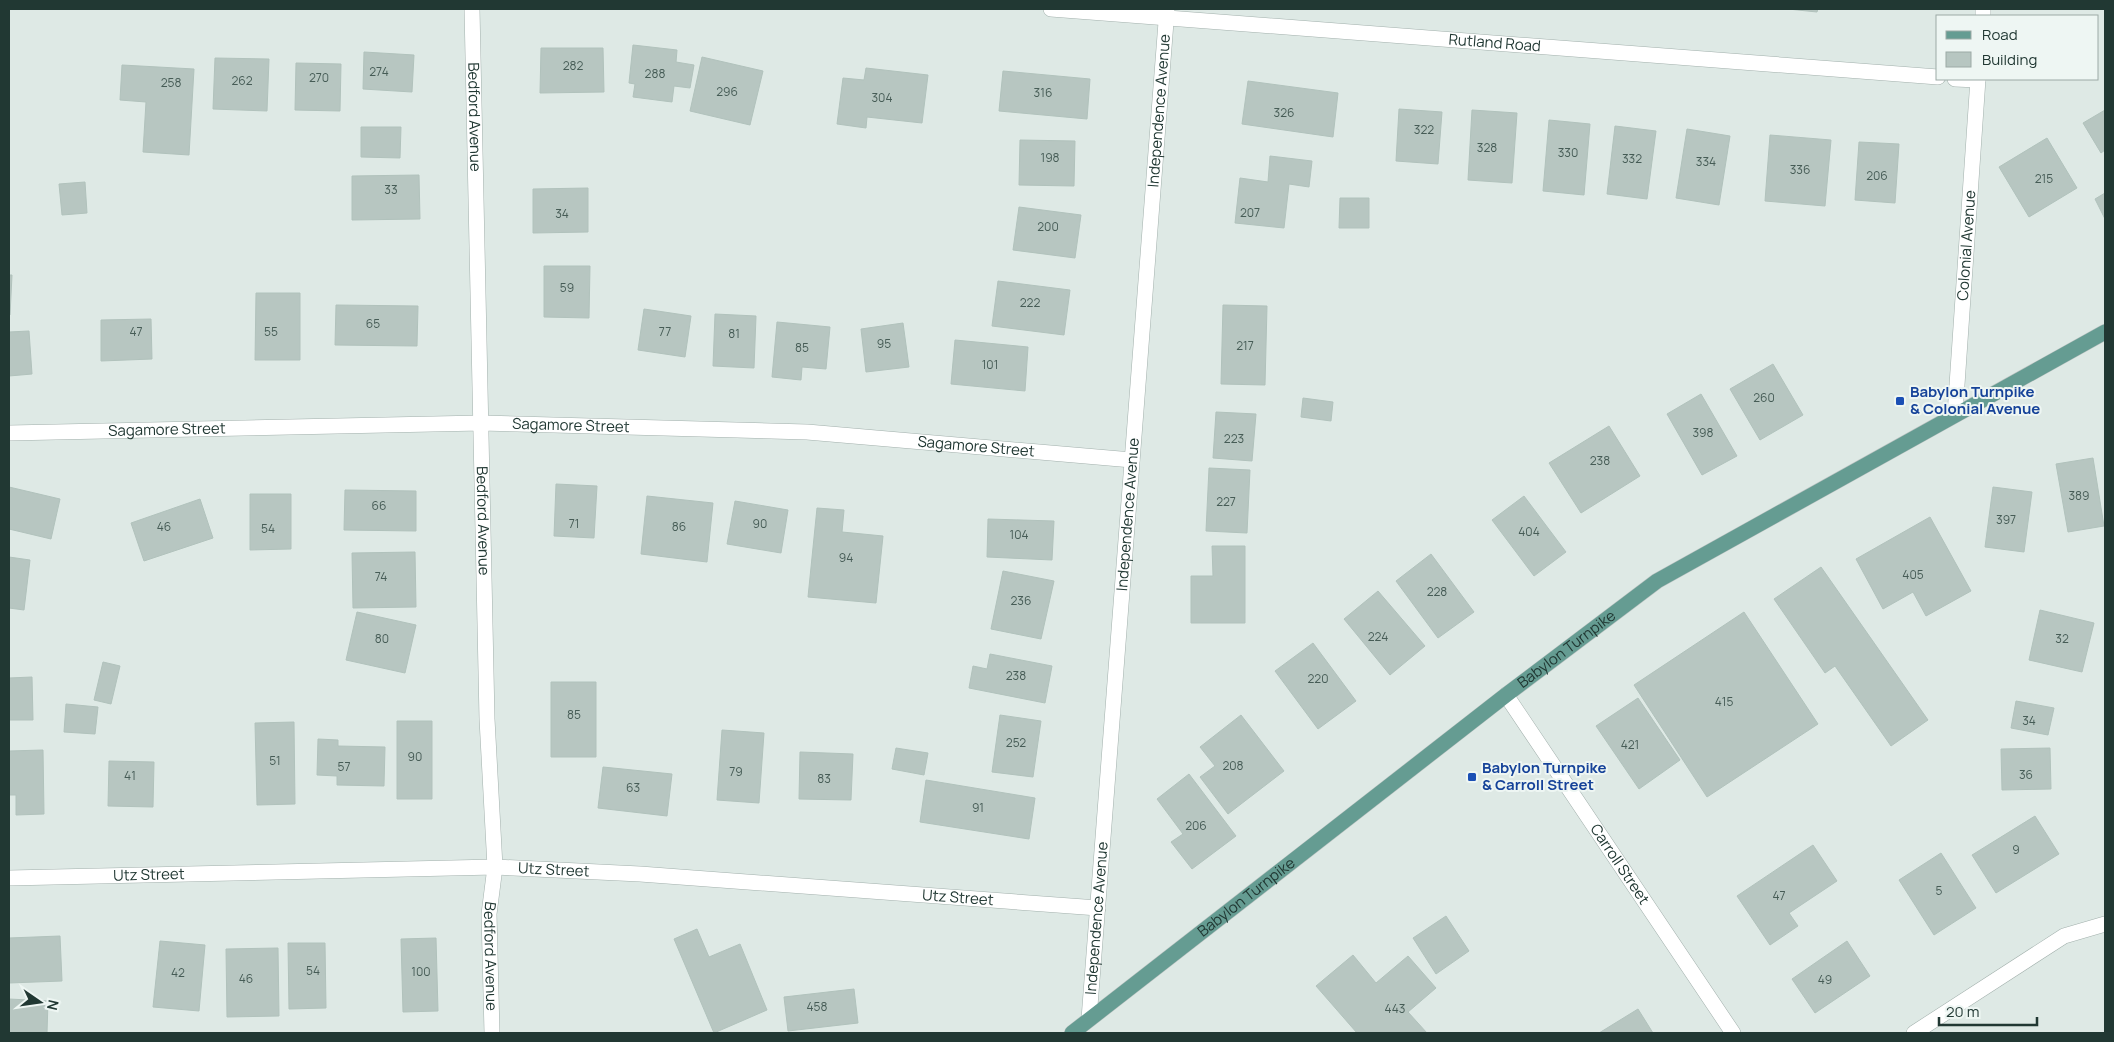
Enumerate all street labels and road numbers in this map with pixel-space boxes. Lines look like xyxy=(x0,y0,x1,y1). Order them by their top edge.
street label: Rutland Road xyxy=(1448,29,1542,57)
street label: Independence Avenue xyxy=(1142,33,1175,188)
street label: Bedford Avenue xyxy=(463,62,486,172)
street label: Colonial Avenue xyxy=(1952,189,1980,301)
street label: Sagamore Street xyxy=(512,413,630,437)
street label: Sagamore Street xyxy=(108,417,226,441)
street label: Sagamore Street xyxy=(917,431,1036,462)
street label: Independence Avenue xyxy=(1111,437,1144,592)
street label: Bedford Avenue xyxy=(472,466,495,576)
street label: Babylon Turnpike xyxy=(1513,605,1620,693)
street label: Carroll Street xyxy=(1586,820,1655,908)
street label: Independence Avenue xyxy=(1080,841,1113,996)
street label: Babylon Turnpike xyxy=(1193,852,1299,941)
street label: Utz Street xyxy=(518,857,590,882)
street label: Utz Street xyxy=(113,863,185,886)
street label: Utz Street xyxy=(921,884,994,910)
street label: Bedford Avenue xyxy=(479,900,502,1011)

